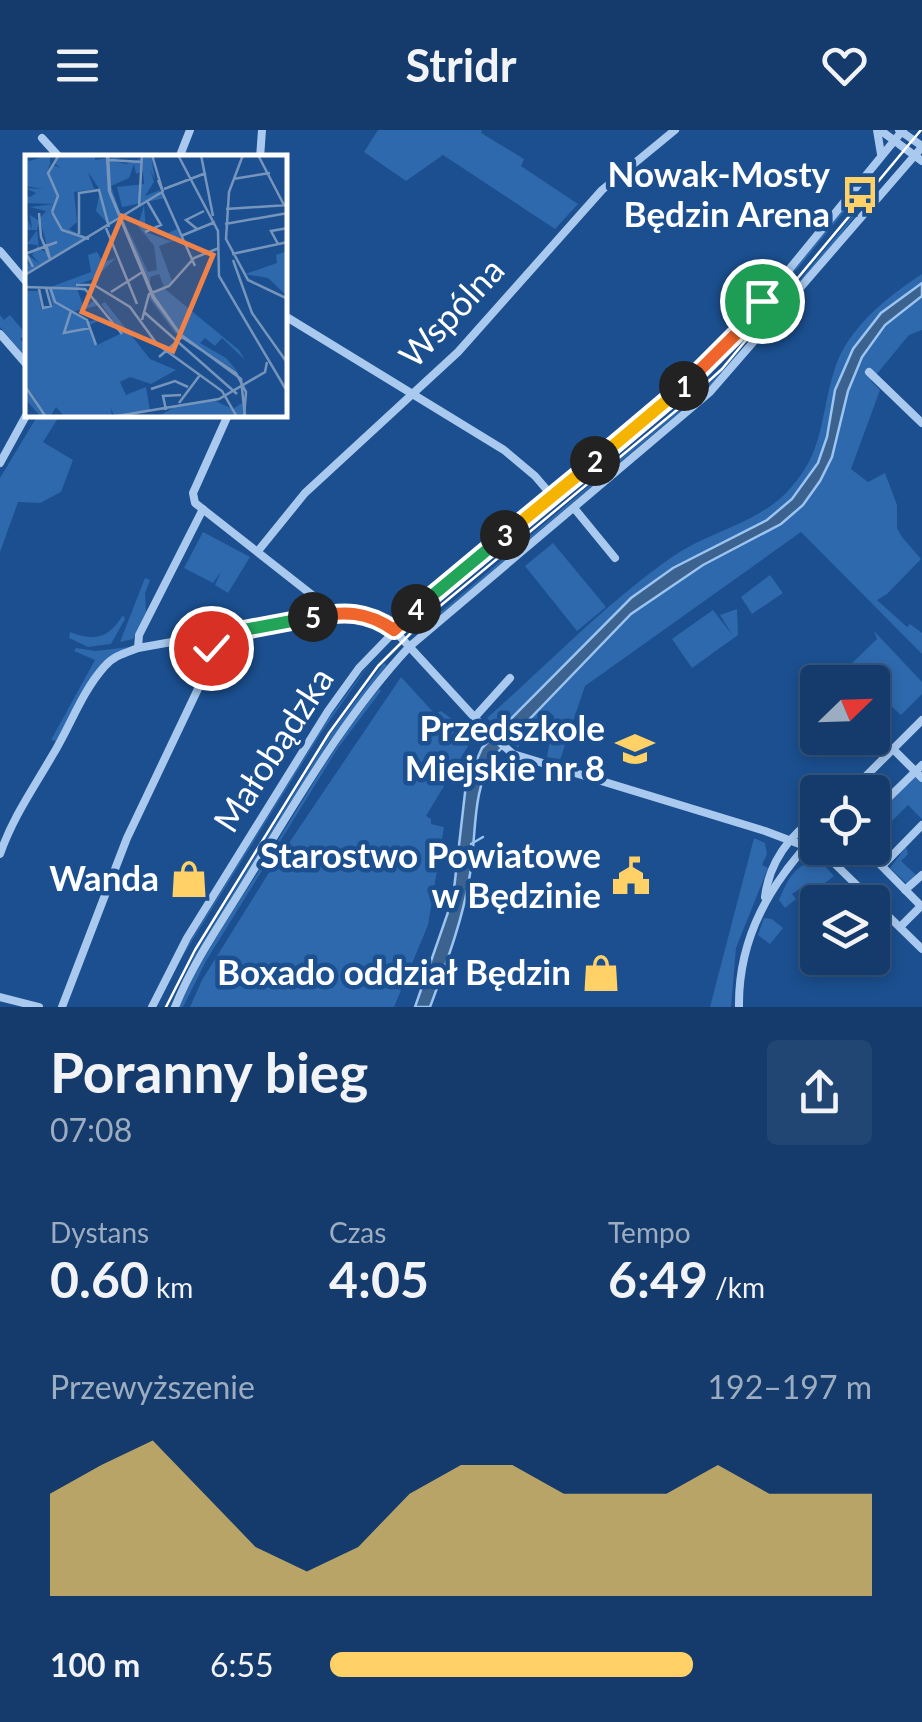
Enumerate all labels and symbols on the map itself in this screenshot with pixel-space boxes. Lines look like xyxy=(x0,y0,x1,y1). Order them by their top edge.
place label: Nowak-Mosty Będzin Arena xyxy=(608,152,831,234)
inset map xyxy=(25,155,288,418)
bus stop icon: Nowak-Mosty Będzin Arena xyxy=(839,174,881,216)
street label: Wspólna xyxy=(389,248,512,375)
pin xyxy=(720,259,805,344)
pin: 1 xyxy=(659,361,709,411)
pin: 2 xyxy=(570,436,620,486)
pin: 3 xyxy=(480,510,530,560)
pin: 4 xyxy=(391,584,441,634)
pin: 5 xyxy=(288,592,338,642)
pin xyxy=(169,606,254,691)
street label: Małobądzka xyxy=(204,659,341,839)
north arrow xyxy=(800,665,890,755)
place label: Przedszkole Miejskie nr 8 xyxy=(405,706,605,788)
school or university icon: Przedszkole Miejskie nr 8 xyxy=(614,728,656,770)
place label: Starostwo Powiatowe w Będzinie xyxy=(260,833,601,915)
public building icon: Starostwo Powiatowe w Będzinie xyxy=(610,855,652,897)
place label: Wanda xyxy=(49,856,159,898)
shop icon: Wanda xyxy=(168,858,210,900)
place label: Boxado oddział Będzin xyxy=(217,950,571,992)
shop icon: Boxado oddział Będzin xyxy=(580,952,622,994)

